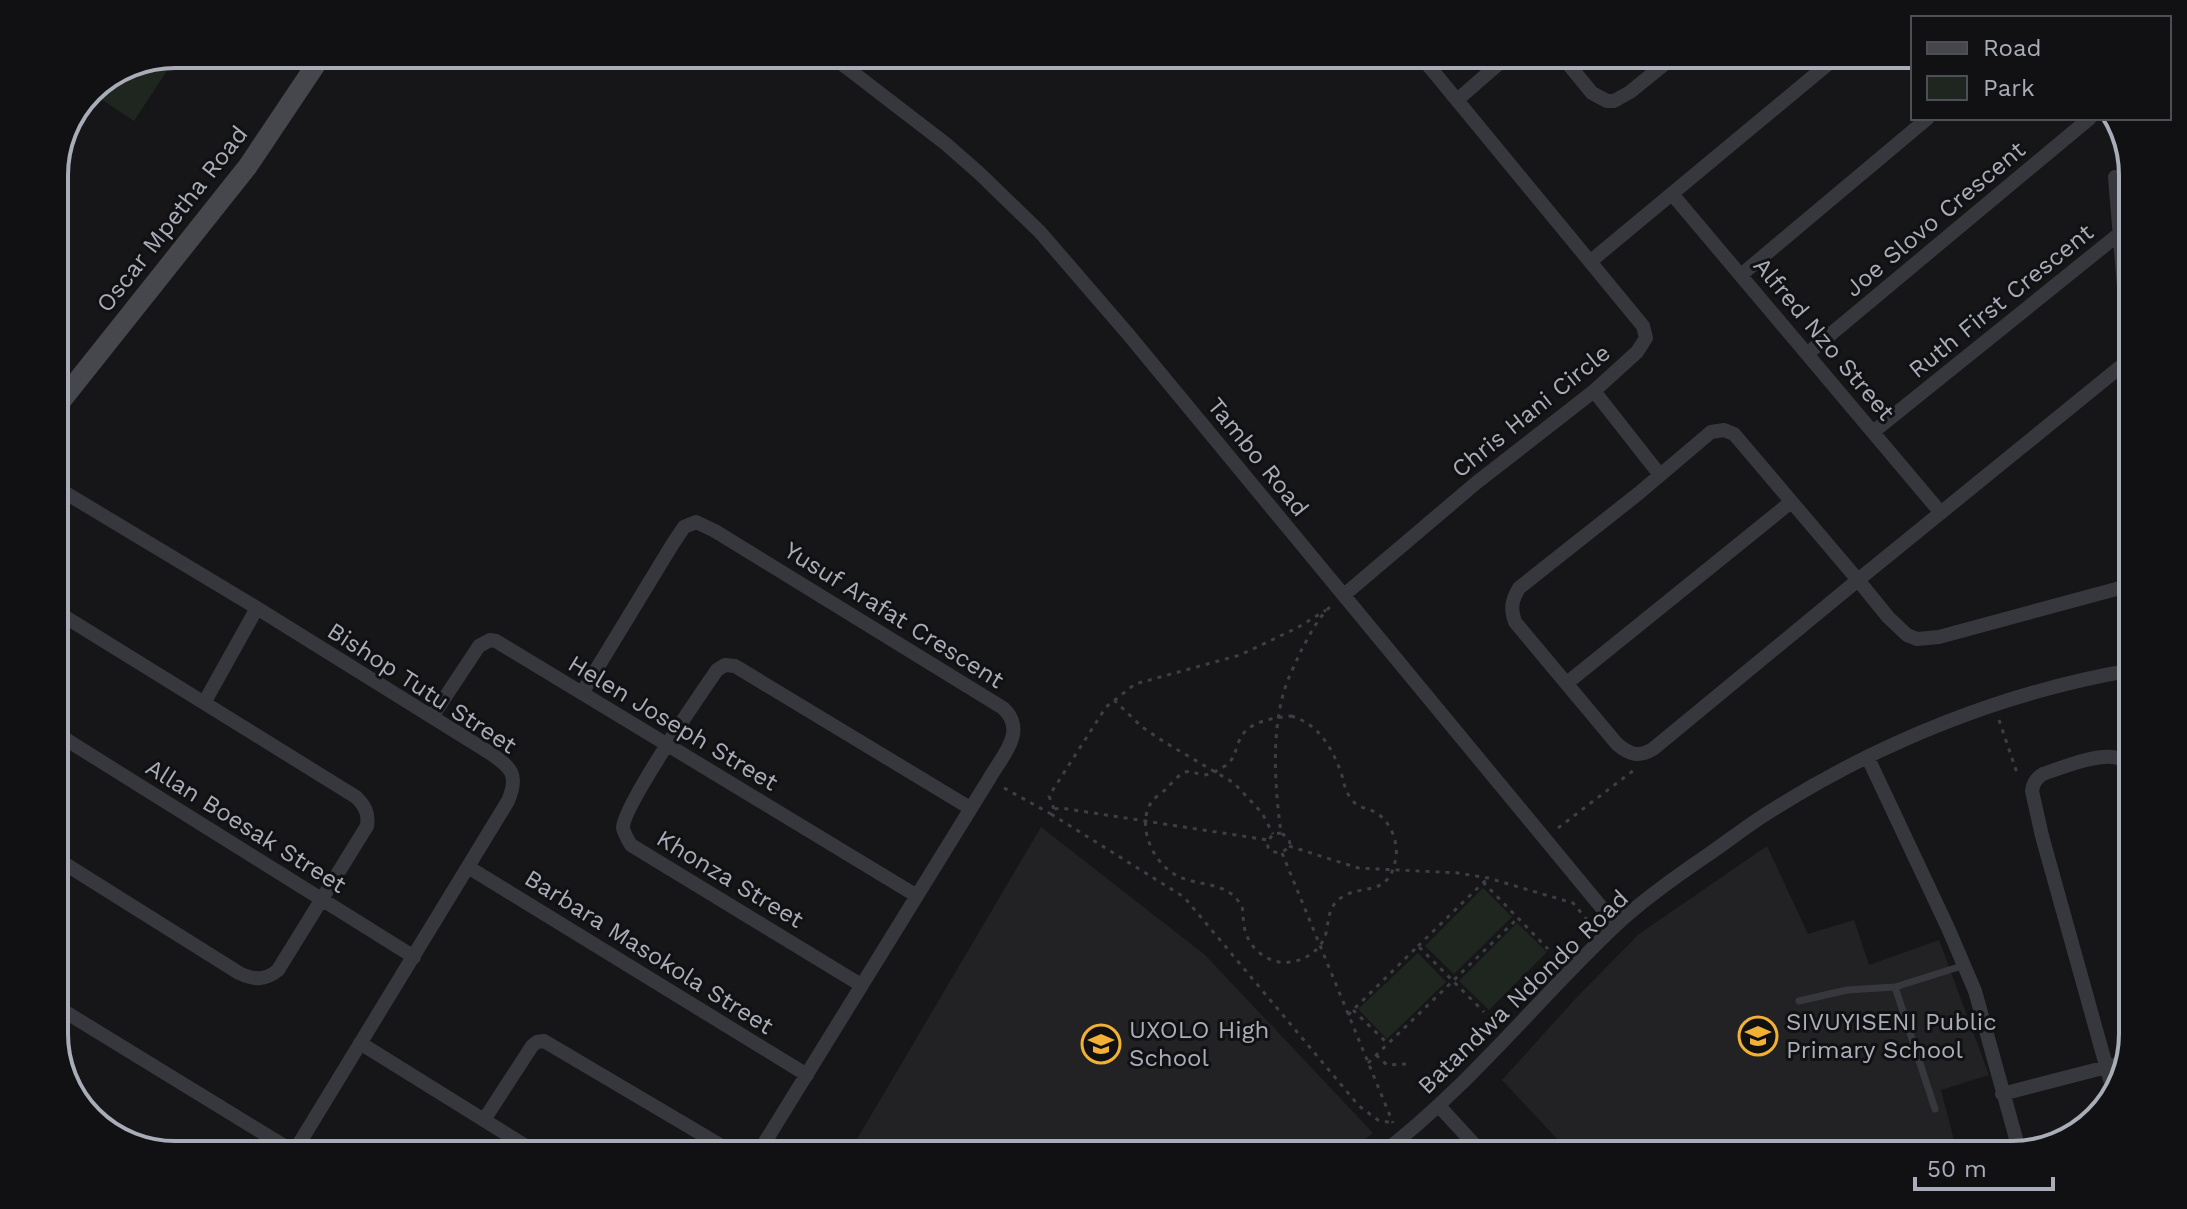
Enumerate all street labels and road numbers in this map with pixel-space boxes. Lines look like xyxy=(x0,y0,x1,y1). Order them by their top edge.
street label: Oscar Mpetha Road xyxy=(91,120,253,318)
street label: Joe Slovo Crescent xyxy=(1839,136,2031,302)
street label: Ruth First Crescent xyxy=(1903,218,2099,384)
street label: Alfred Nzo Street xyxy=(1748,252,1900,426)
street label: Chris Hani Circle xyxy=(1446,339,1616,483)
street label: Tambo Road xyxy=(1202,392,1314,522)
street label: Yusuf Arafat Crescent xyxy=(779,536,1009,694)
street label: Bishop Tutu Street xyxy=(322,616,522,760)
street label: Helen Joseph Street xyxy=(563,649,783,797)
street label: Allan Boesak Street xyxy=(141,753,351,899)
street label: Khonza Street xyxy=(652,824,808,934)
street label: Barbara Masokola Street xyxy=(520,864,778,1040)
street label: Batandwa Ndondo Road xyxy=(1412,884,1634,1100)

